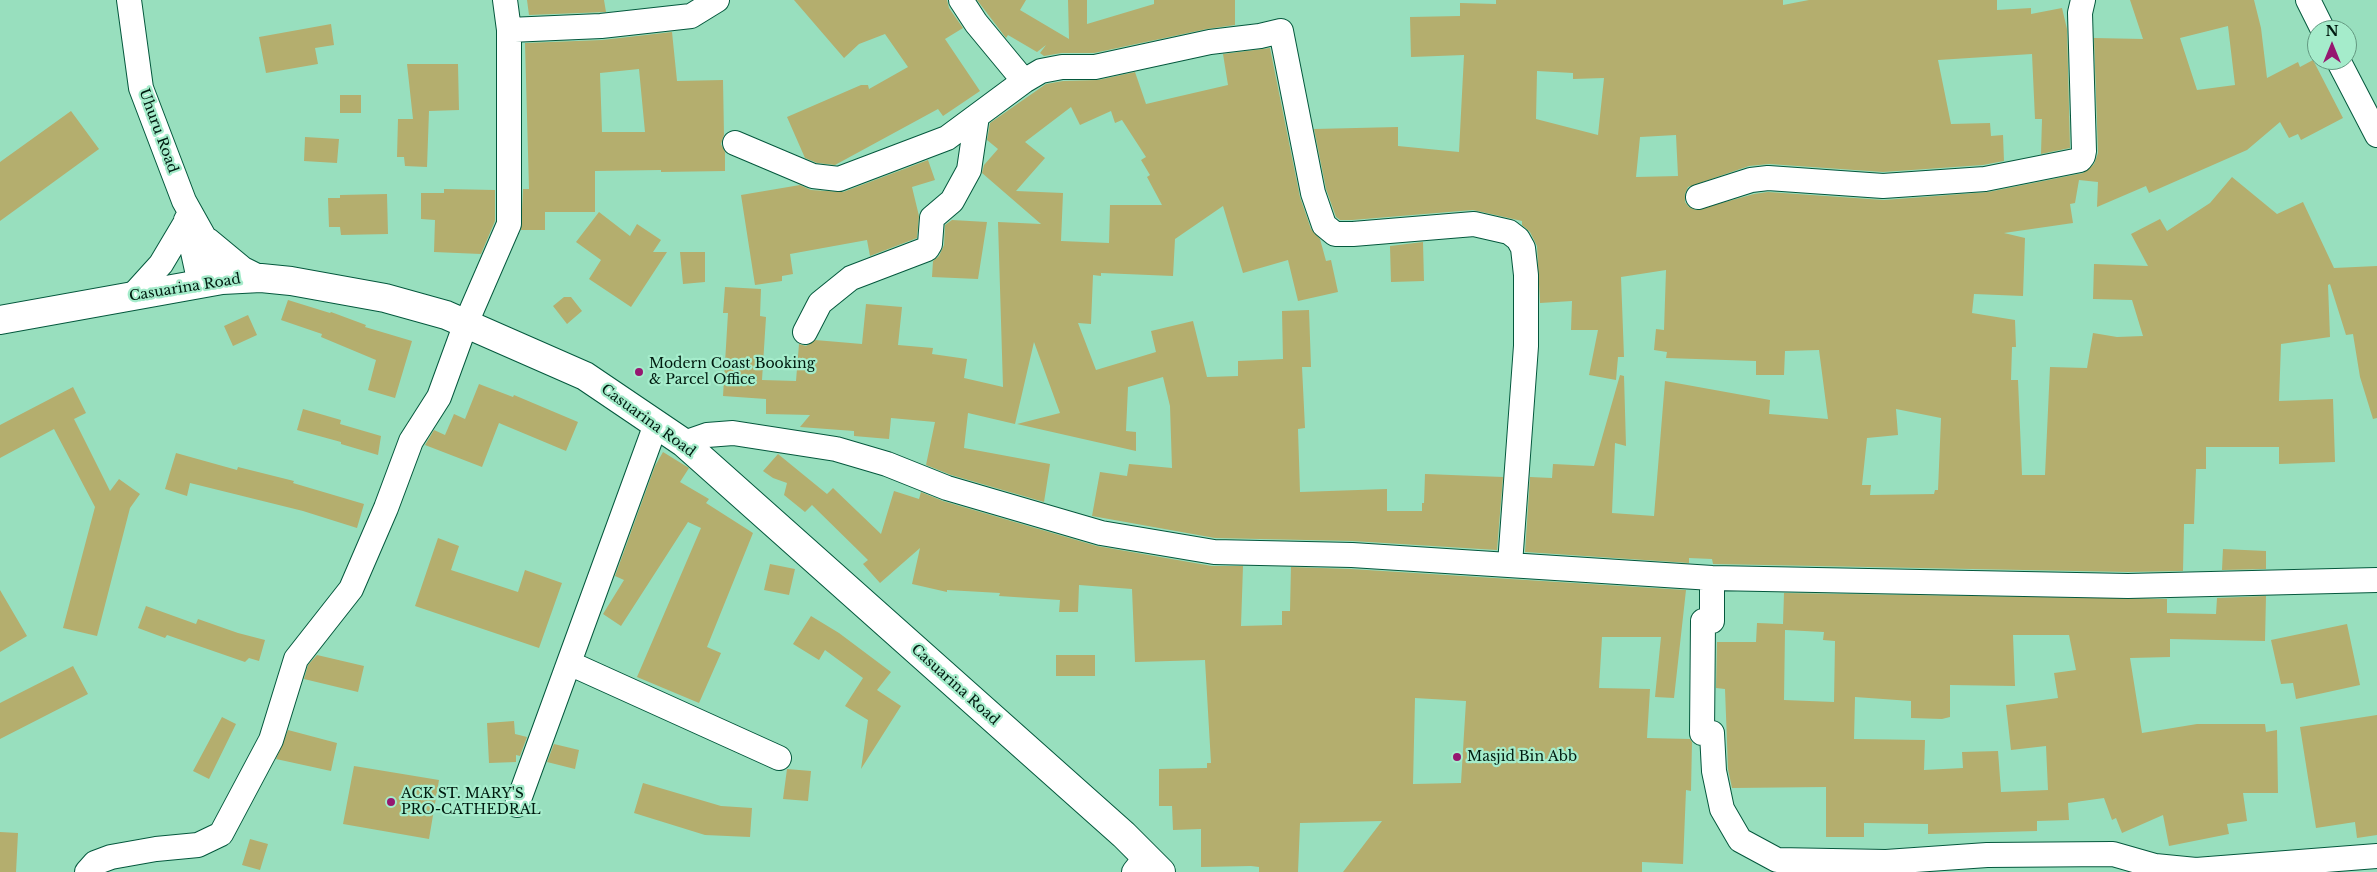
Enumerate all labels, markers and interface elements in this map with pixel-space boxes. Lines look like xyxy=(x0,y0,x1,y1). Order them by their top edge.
north arrow xyxy=(2307,20,2357,70)
text: N xyxy=(2325,22,2339,40)
street label: Uhuru Road xyxy=(135,87,181,175)
street label: Casuarina Road xyxy=(128,271,242,305)
place label: Modern Coast Booking & Parcel Office xyxy=(649,356,815,388)
marker: Modern Coast Booking & Parcel Office xyxy=(633,366,645,378)
street label: Casuarina Road xyxy=(598,381,698,461)
street label: Casuarina Road xyxy=(908,641,1002,729)
place label: Masjid Bin Abb xyxy=(1467,749,1577,765)
marker: Masjid Bin Abb xyxy=(1451,751,1463,763)
place label: ACK ST. MARY'S PRO-CATHEDRAL xyxy=(401,786,541,819)
marker: ACK ST. MARY'S PRO-CATHEDRAL xyxy=(385,796,397,808)

